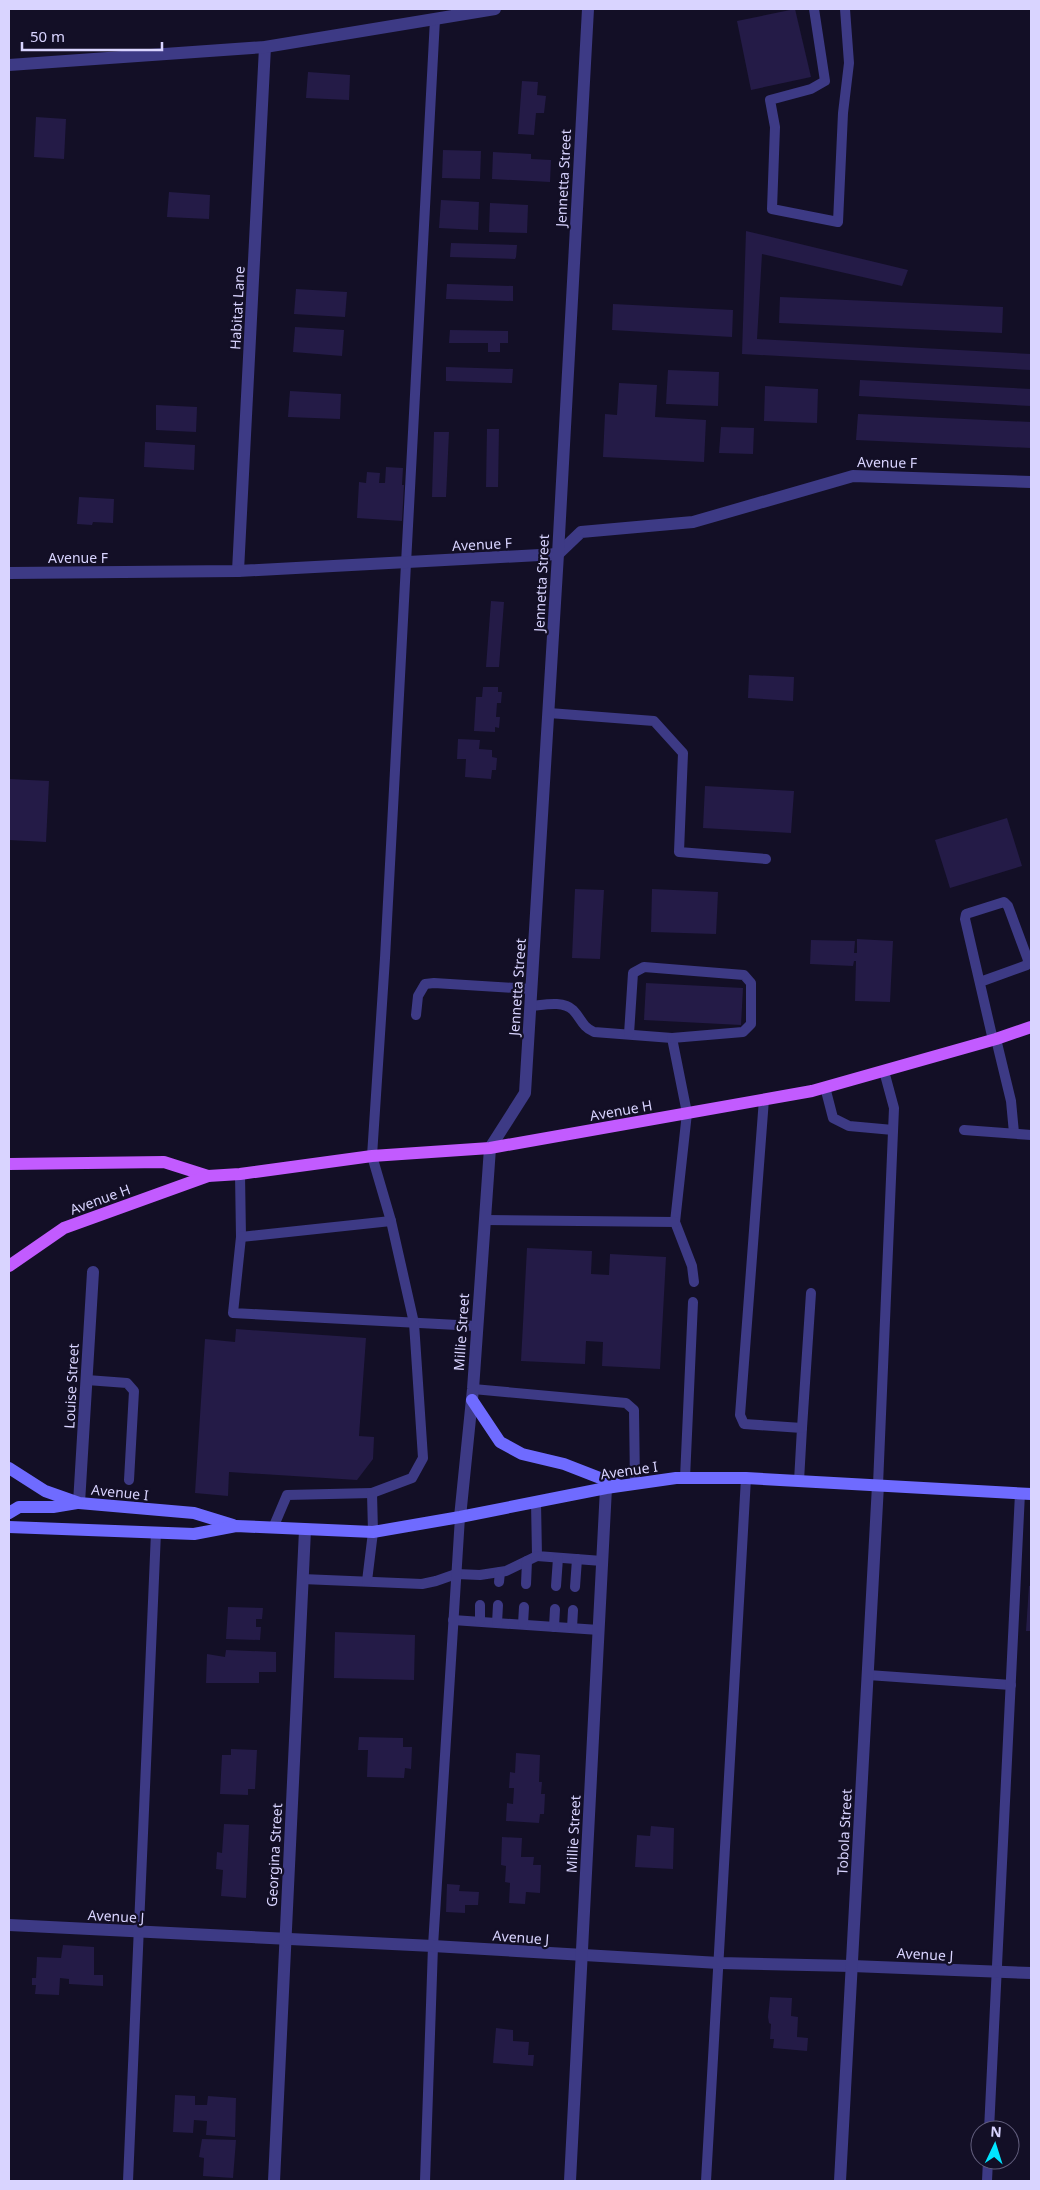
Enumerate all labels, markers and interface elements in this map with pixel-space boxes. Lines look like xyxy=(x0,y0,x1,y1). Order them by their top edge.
scale bar xyxy=(22,20,162,52)
text: 50 m xyxy=(30,26,65,46)
street label: Jennetta Street xyxy=(551,129,575,229)
street label: Habitat Lane xyxy=(225,266,249,350)
street label: Avenue F xyxy=(857,452,917,472)
street label: Avenue F xyxy=(452,533,512,555)
street label: Jennetta Street xyxy=(529,534,553,634)
street label: Avenue F xyxy=(48,548,108,567)
street label: Jennetta Street xyxy=(504,938,530,1038)
street label: Avenue H xyxy=(588,1095,654,1125)
street label: Avenue H xyxy=(67,1179,133,1219)
street label: Millie Street xyxy=(449,1293,473,1371)
street label: Louise Street xyxy=(59,1343,83,1429)
street label: Avenue I xyxy=(599,1457,659,1483)
street label: Avenue I xyxy=(90,1480,150,1504)
street label: Tobola Street xyxy=(832,1788,856,1876)
street label: Millie Street xyxy=(561,1795,585,1873)
street label: Georgina Street xyxy=(262,1803,286,1907)
street label: Avenue J xyxy=(87,1905,145,1927)
street label: Avenue J xyxy=(492,1926,550,1948)
street label: Avenue J xyxy=(896,1943,954,1965)
north arrow xyxy=(970,2120,1020,2170)
text: N xyxy=(990,2122,1002,2141)

